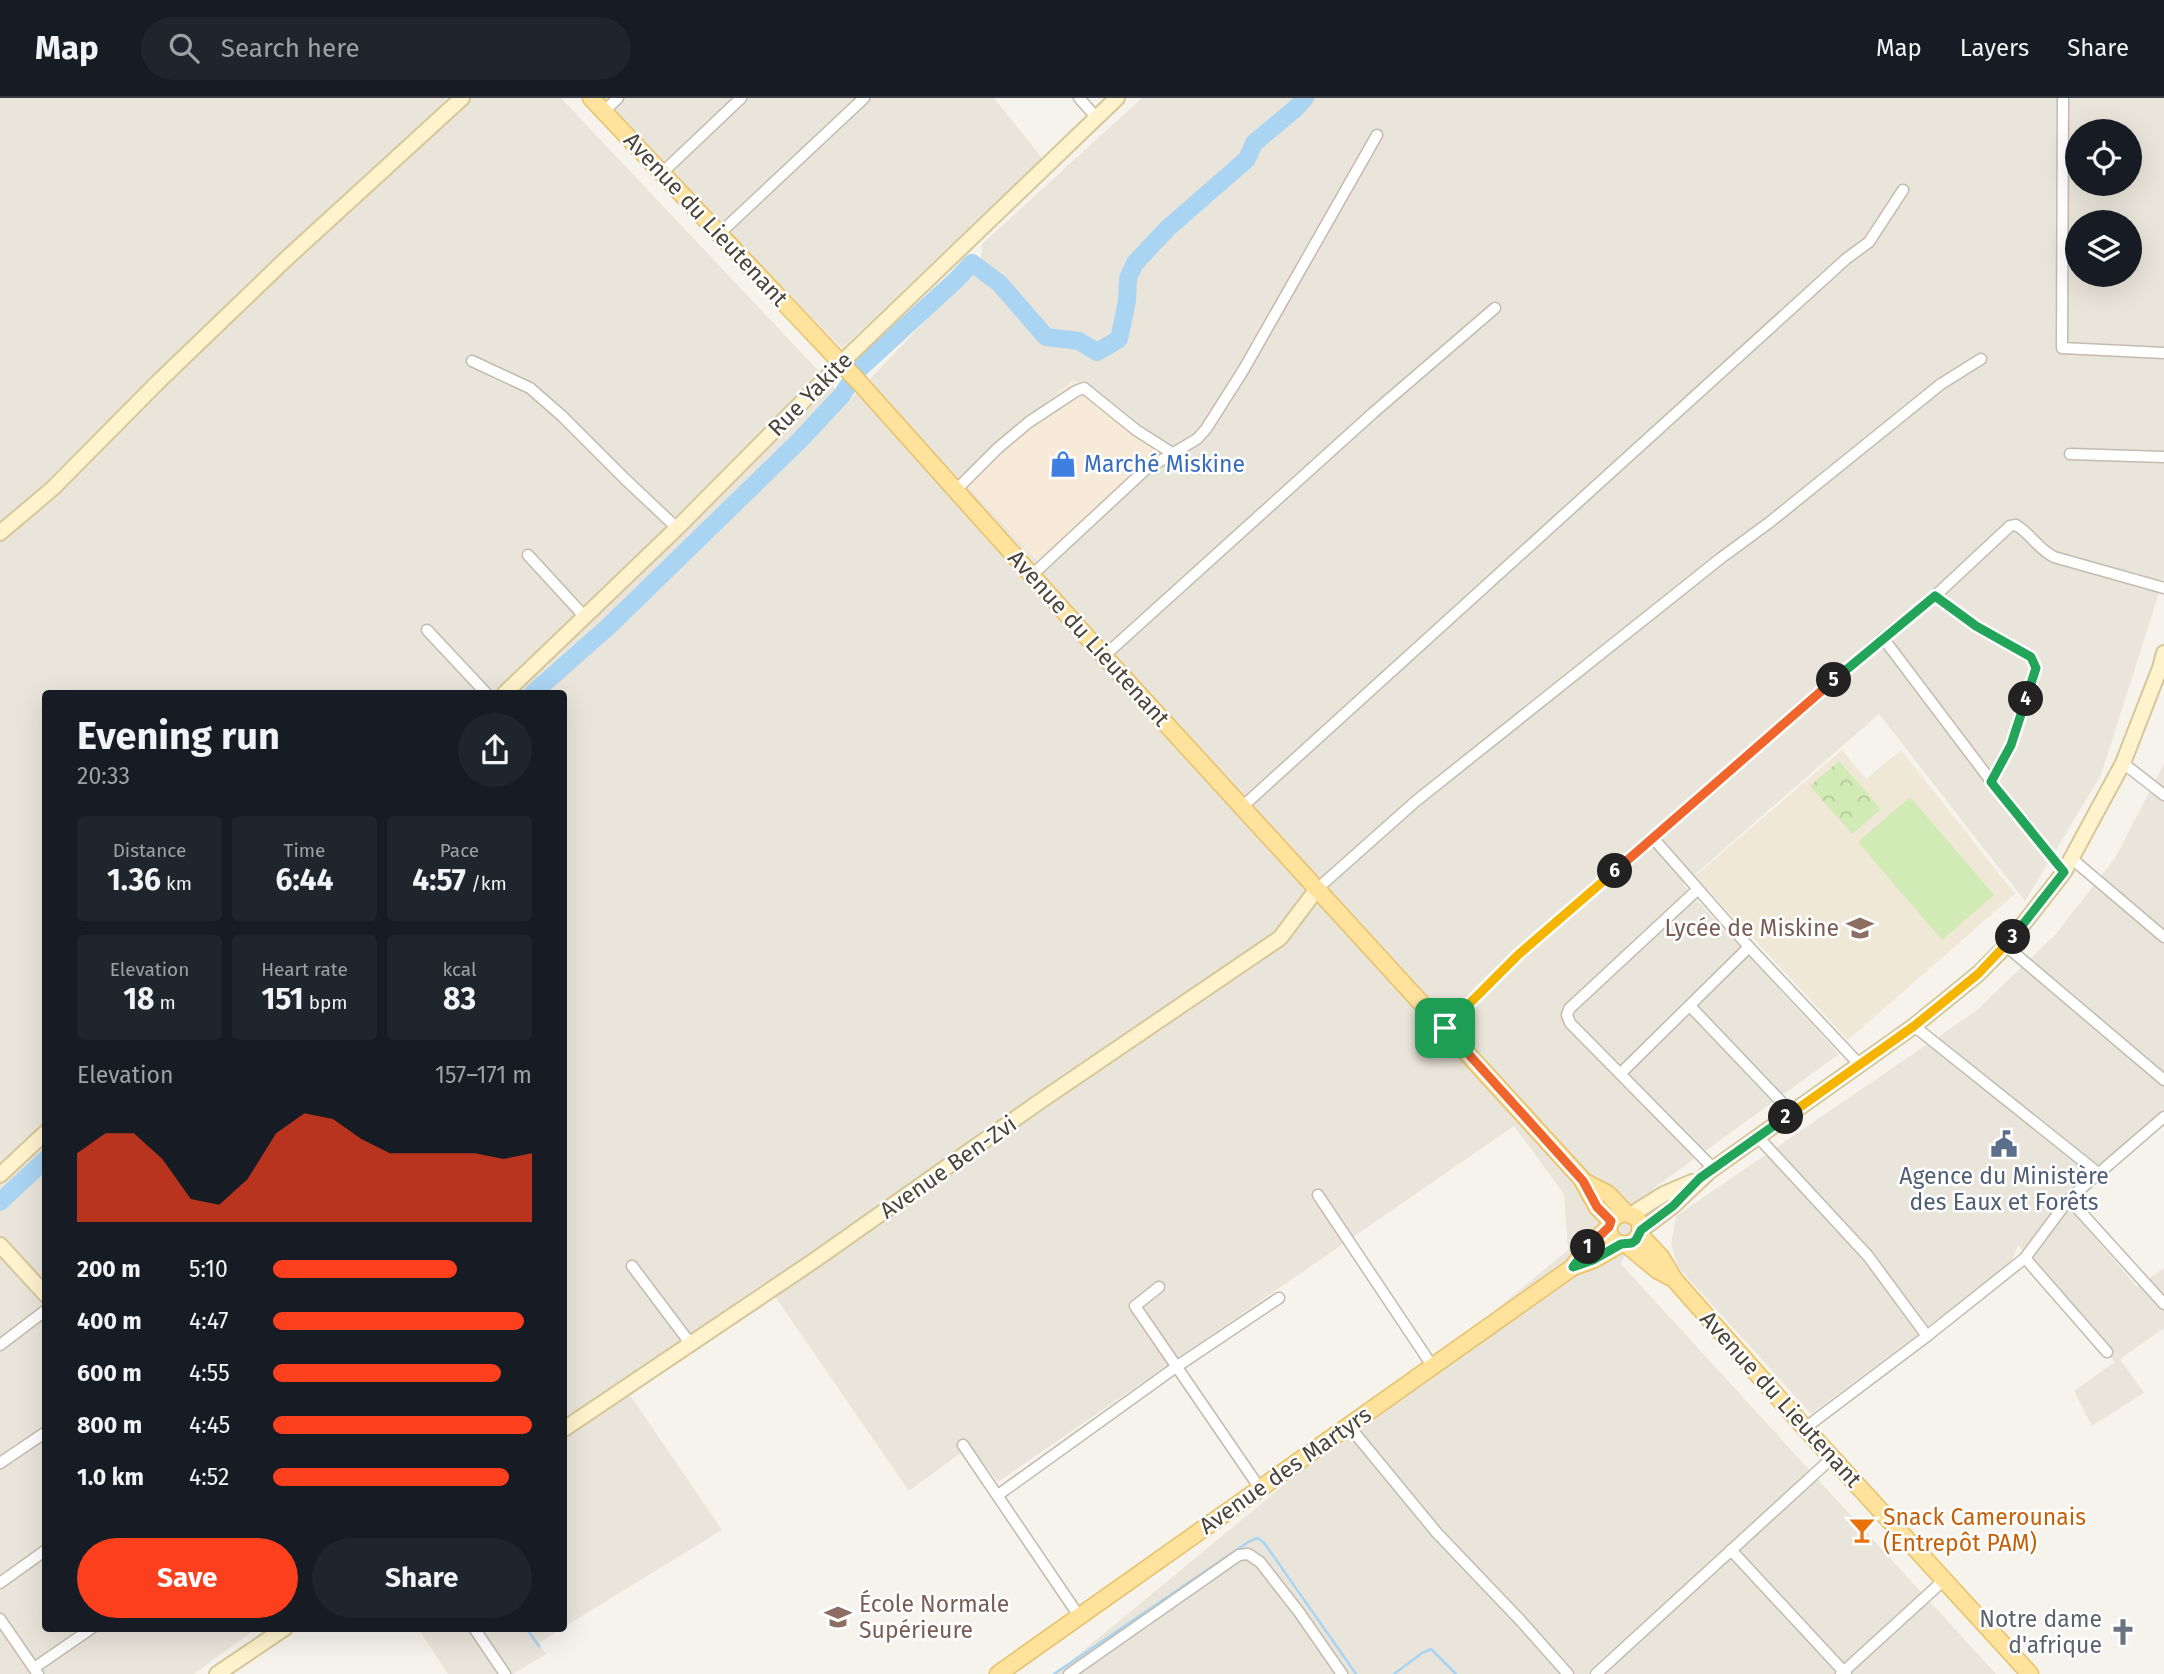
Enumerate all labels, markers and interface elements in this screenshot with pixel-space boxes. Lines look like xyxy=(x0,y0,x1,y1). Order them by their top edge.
search box xyxy=(141,17,631,80)
text: Map xyxy=(35,28,99,68)
icon: search xyxy=(165,29,203,67)
text: Search here xyxy=(221,33,360,64)
text: Map xyxy=(1876,34,1922,62)
text: Layers xyxy=(1960,34,2029,62)
text: Share xyxy=(2067,34,2129,62)
map controls xyxy=(2065,119,2142,287)
button: locate xyxy=(2065,119,2142,196)
street label: Avenue du Lieutenant xyxy=(618,126,794,312)
button: layers xyxy=(2065,210,2142,287)
street label: Rue Yakite xyxy=(762,346,858,442)
shop icon: Marché Miskine xyxy=(1048,449,1078,479)
place label: Marché Miskine xyxy=(1084,450,1245,478)
street label: Avenue du Lieutenant xyxy=(1002,544,1176,733)
pin: 5 xyxy=(1816,662,1852,698)
text: 5 xyxy=(1828,668,1839,691)
pin: 4 xyxy=(2008,682,2044,716)
text: 4 xyxy=(2020,687,2031,710)
text: Evening run xyxy=(77,713,280,759)
button: share xyxy=(458,713,532,787)
text: 20:33 xyxy=(77,762,130,790)
text: Distance xyxy=(113,839,186,862)
text: Time xyxy=(284,839,325,862)
text: Pace xyxy=(440,839,479,862)
pin: 6 xyxy=(1598,854,1632,888)
text: 6 xyxy=(1609,859,1620,882)
text: 1.36 xyxy=(107,862,161,898)
text: 6:44 xyxy=(276,862,333,898)
text: 4:57 xyxy=(412,862,466,898)
text: km xyxy=(161,872,192,895)
text: /km xyxy=(466,872,507,895)
school or university icon: Lycée de Miskine xyxy=(1845,913,1875,943)
place label: Lycée de Miskine xyxy=(1664,914,1839,942)
pin: 3 xyxy=(1996,920,2030,954)
text: 3 xyxy=(2008,925,2017,948)
text: Elevation xyxy=(110,958,189,981)
text: Heart rate xyxy=(261,958,348,981)
text: kcal xyxy=(442,958,477,981)
text: 18 xyxy=(123,981,155,1017)
text: 151 xyxy=(261,981,304,1017)
text: 83 xyxy=(443,981,476,1017)
text: m xyxy=(155,991,176,1014)
text: bpm xyxy=(304,991,348,1014)
pin xyxy=(1415,998,1475,1058)
icon: arrive xyxy=(1426,1009,1464,1047)
text: Elevation xyxy=(77,1061,173,1089)
text: 157–171 m xyxy=(435,1061,532,1089)
pin: 2 xyxy=(1768,1100,1803,1134)
text: 2 xyxy=(1781,1105,1790,1128)
street label: Avenue Ben-Zvi xyxy=(874,1110,1022,1224)
public building icon: Agence du Ministère des Eaux et Forêts xyxy=(1989,1129,2019,1159)
place label: Agence du Ministère des Eaux et Forêts xyxy=(1899,1162,2109,1216)
pin: 1 xyxy=(1570,1230,1606,1264)
text: 1 xyxy=(1583,1235,1592,1258)
text: 200 m xyxy=(77,1255,141,1283)
text: 5:10 xyxy=(189,1255,228,1283)
street label: Avenue du Lieutenant xyxy=(1694,1305,1868,1494)
text: 400 m xyxy=(77,1307,142,1335)
text: 4:47 xyxy=(189,1307,229,1335)
text: 600 m xyxy=(77,1359,142,1387)
text: 4:55 xyxy=(189,1359,230,1387)
street label: Avenue des Martyrs xyxy=(1194,1400,1376,1540)
text: 800 m xyxy=(77,1411,142,1439)
text: 4:45 xyxy=(189,1411,230,1439)
text: 1.0 km xyxy=(77,1463,144,1491)
text: 4:52 xyxy=(189,1463,229,1491)
place label: Snack Camerounais (Entrepôt PAM) xyxy=(1883,1503,2086,1557)
bar icon: Snack Camerounais (Entrepôt PAM) xyxy=(1847,1515,1877,1545)
button: Save xyxy=(77,1538,298,1618)
button: Share xyxy=(312,1538,532,1618)
place label: École Normale Supérieure xyxy=(859,1589,1009,1644)
school or university icon: École Normale Supérieure xyxy=(823,1602,853,1632)
place label: Notre dame d'afrique xyxy=(1979,1605,2102,1659)
church icon: Notre dame d'afrique xyxy=(2108,1617,2138,1647)

